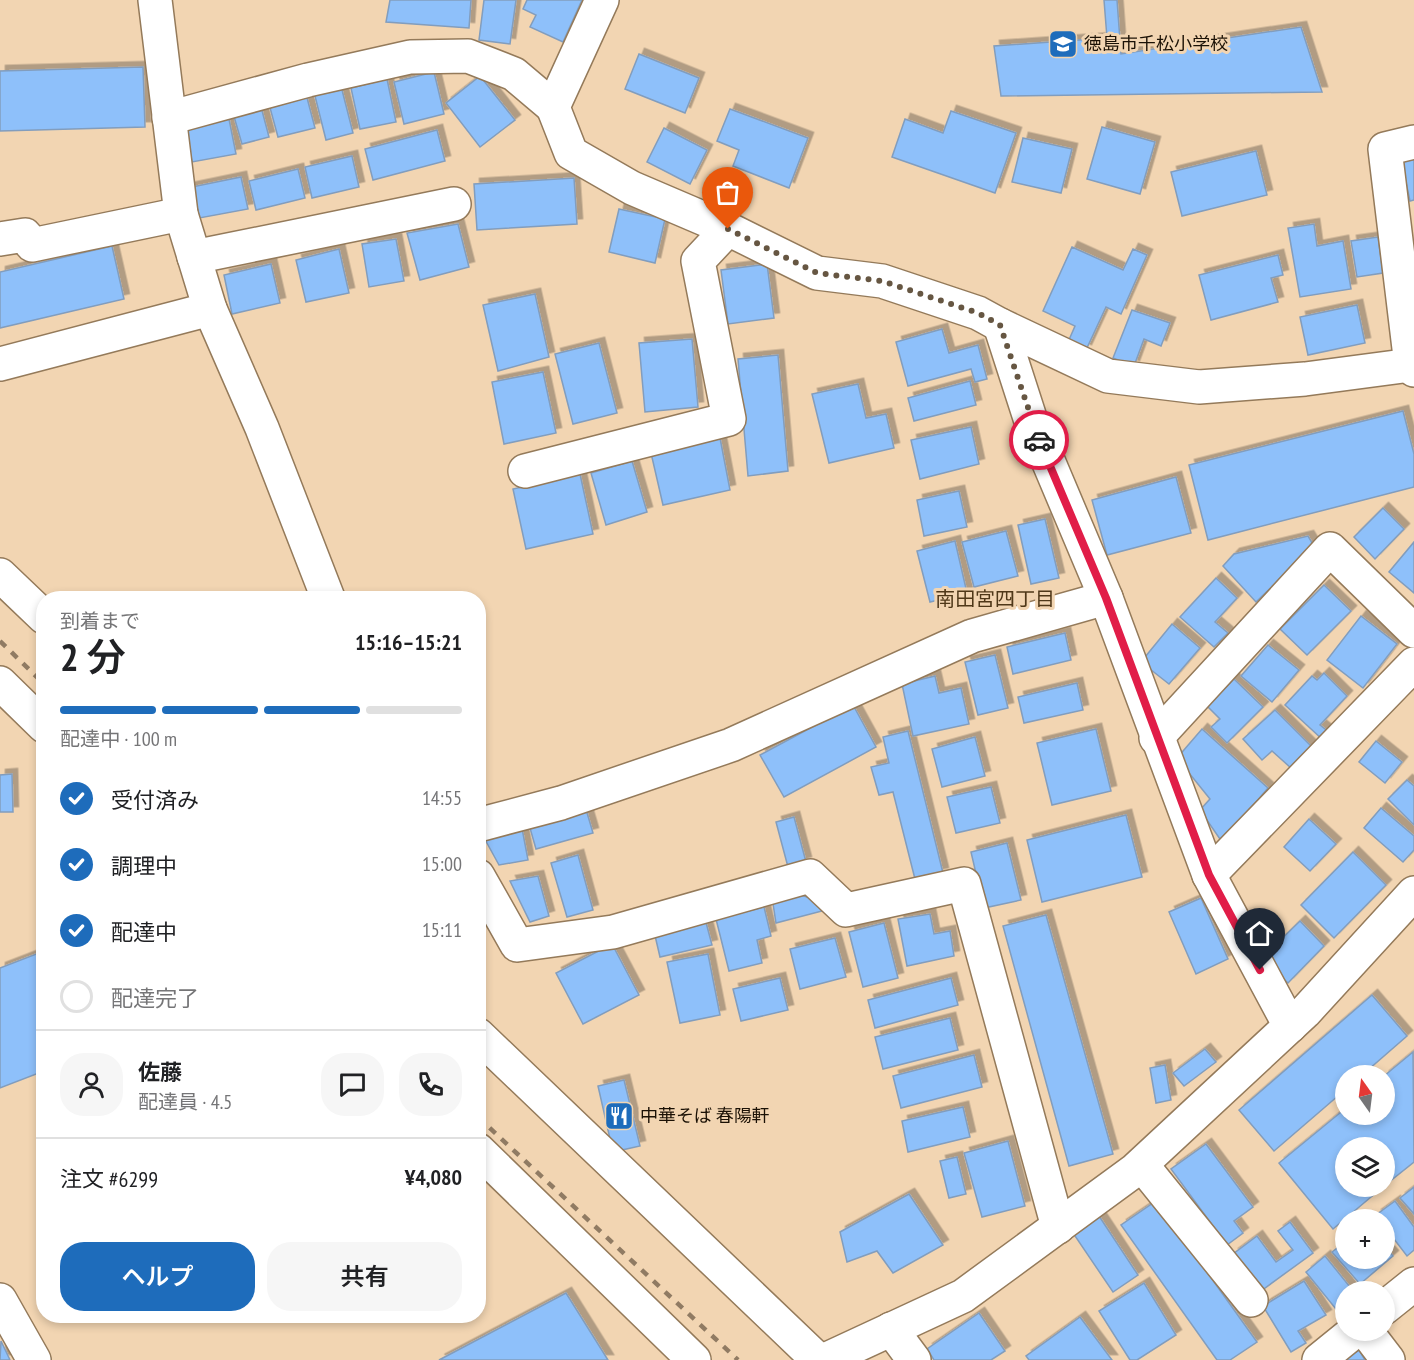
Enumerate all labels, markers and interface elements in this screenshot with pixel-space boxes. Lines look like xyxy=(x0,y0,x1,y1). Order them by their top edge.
school or university icon: 徳島市千松小学校 xyxy=(1047,28,1079,60)
place label: 徳島市千松小学校 xyxy=(1084,32,1228,55)
pin xyxy=(702,167,753,229)
icon: bag xyxy=(711,176,744,209)
courier xyxy=(1009,410,1069,470)
icon: car xyxy=(1023,424,1056,457)
district label: 南田宮四丁目 xyxy=(935,586,1055,612)
text: 到着まで xyxy=(60,608,140,634)
text: 15:16–15:21 xyxy=(355,628,462,656)
text: 2 分 xyxy=(60,631,126,682)
text: 配達中 · 100 m xyxy=(60,726,177,752)
icon: check xyxy=(60,782,93,815)
text: 14:55 xyxy=(422,785,462,811)
text: 受付済み xyxy=(111,786,199,814)
icon: check xyxy=(60,848,93,881)
text: 15:00 xyxy=(422,851,462,877)
text: 調理中 xyxy=(111,852,177,880)
pin xyxy=(1234,908,1285,970)
icon: check xyxy=(60,914,93,947)
text: 15:11 xyxy=(422,917,462,943)
icon: home xyxy=(1243,917,1276,950)
text: 配達中 xyxy=(111,918,177,946)
text: 配達完了 xyxy=(111,984,199,1012)
button: person xyxy=(60,1053,123,1116)
button: chat xyxy=(321,1053,384,1116)
button: phone xyxy=(399,1053,462,1116)
text: 佐藤 xyxy=(138,1058,182,1086)
north arrow xyxy=(1335,1065,1395,1125)
map controls xyxy=(1335,1065,1395,1341)
text: 配達員 · 4.5 xyxy=(138,1089,232,1115)
restaurant icon: 中華そば 春陽軒 xyxy=(603,1100,635,1132)
place label: 中華そば 春陽軒 xyxy=(640,1104,770,1127)
button: layers xyxy=(1335,1137,1395,1197)
text: ¥4,080 xyxy=(405,1163,462,1191)
text: 注文 #6299 xyxy=(60,1165,158,1193)
button: + xyxy=(1335,1209,1395,1269)
button: ヘルプ xyxy=(60,1242,255,1311)
button: 共有 xyxy=(267,1242,462,1311)
button: − xyxy=(1335,1281,1395,1341)

